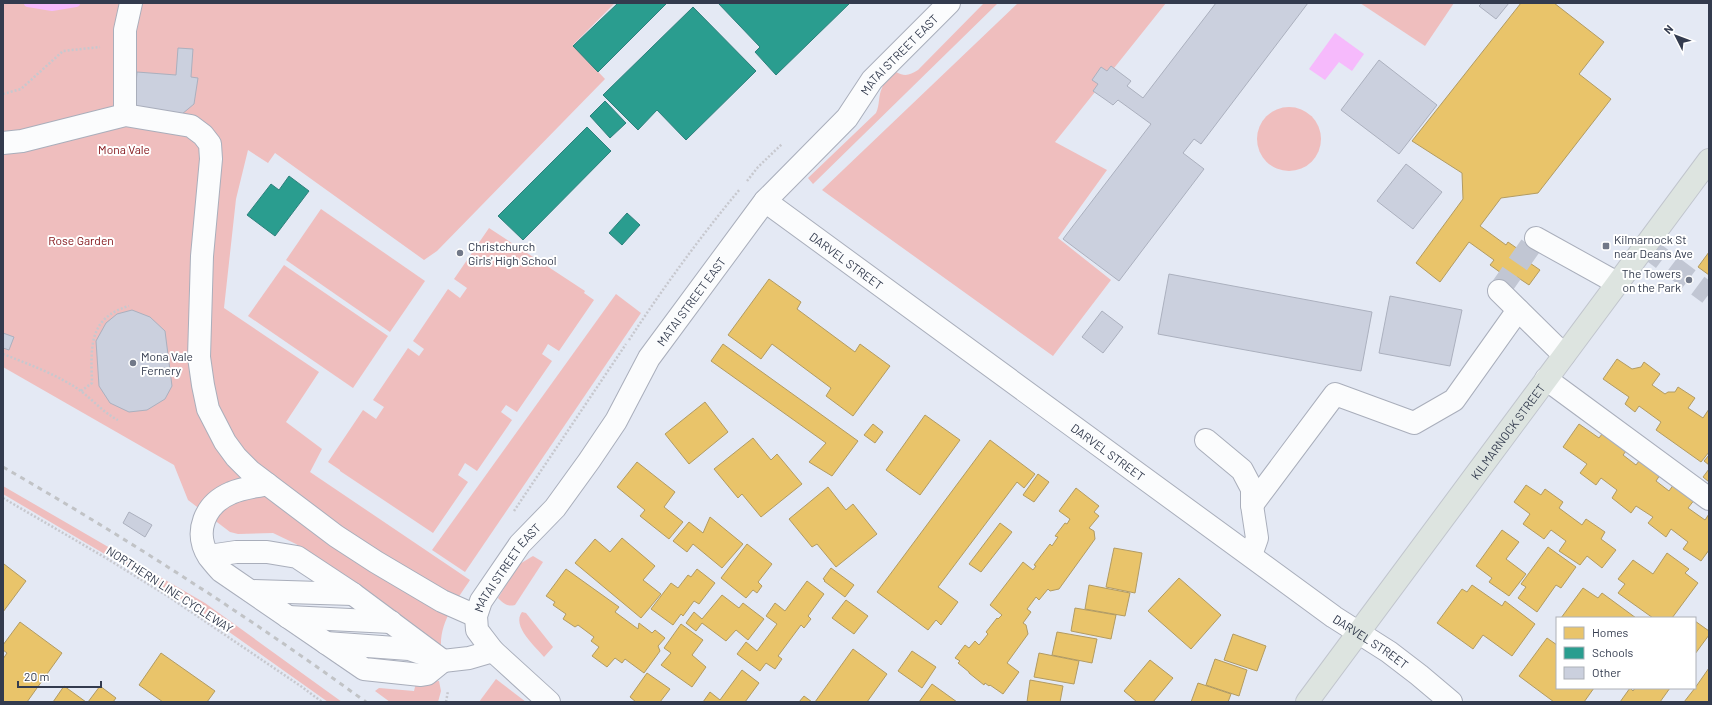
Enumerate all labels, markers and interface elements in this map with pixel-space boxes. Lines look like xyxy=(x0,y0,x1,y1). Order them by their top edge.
street label: MATAI STREET EAST xyxy=(857,11,941,97)
north arrow xyxy=(1656,16,1696,56)
text: N xyxy=(1661,22,1675,36)
park label: Mona Vale xyxy=(98,142,150,156)
street label: DARVEL STREET xyxy=(807,229,886,292)
place label: Kilmarnock St near Deans Ave xyxy=(1614,232,1693,260)
park label: Rose Garden xyxy=(48,233,114,247)
place label: Christchurch Girls' High School xyxy=(468,239,557,267)
marker: Kilmarnock St near Deans Ave xyxy=(1601,241,1611,251)
marker: Christchurch Girls' High School xyxy=(455,248,465,258)
street label: MATAI STREET EAST xyxy=(654,254,728,348)
place label: The Towers on the Park xyxy=(1622,266,1681,294)
marker: The Towers on the Park xyxy=(1684,275,1694,285)
place label: Mona Vale Fernery xyxy=(141,349,193,377)
marker: Mona Vale Fernery xyxy=(128,358,138,368)
street label: KILMARNOCK STREET xyxy=(1468,381,1548,482)
street label: DARVEL STREET xyxy=(1069,420,1148,483)
street label: MATAI STREET EAST xyxy=(471,520,543,614)
street label: NORTHERN LINE CYCLEWAY xyxy=(104,543,236,635)
street label: DARVEL STREET xyxy=(1331,611,1411,671)
legend xyxy=(1556,617,1696,689)
text: Homes xyxy=(1592,625,1629,639)
text: Schools xyxy=(1592,645,1633,659)
scale bar xyxy=(18,663,101,689)
text: Other xyxy=(1592,665,1622,679)
text: 20 m xyxy=(24,669,50,683)

